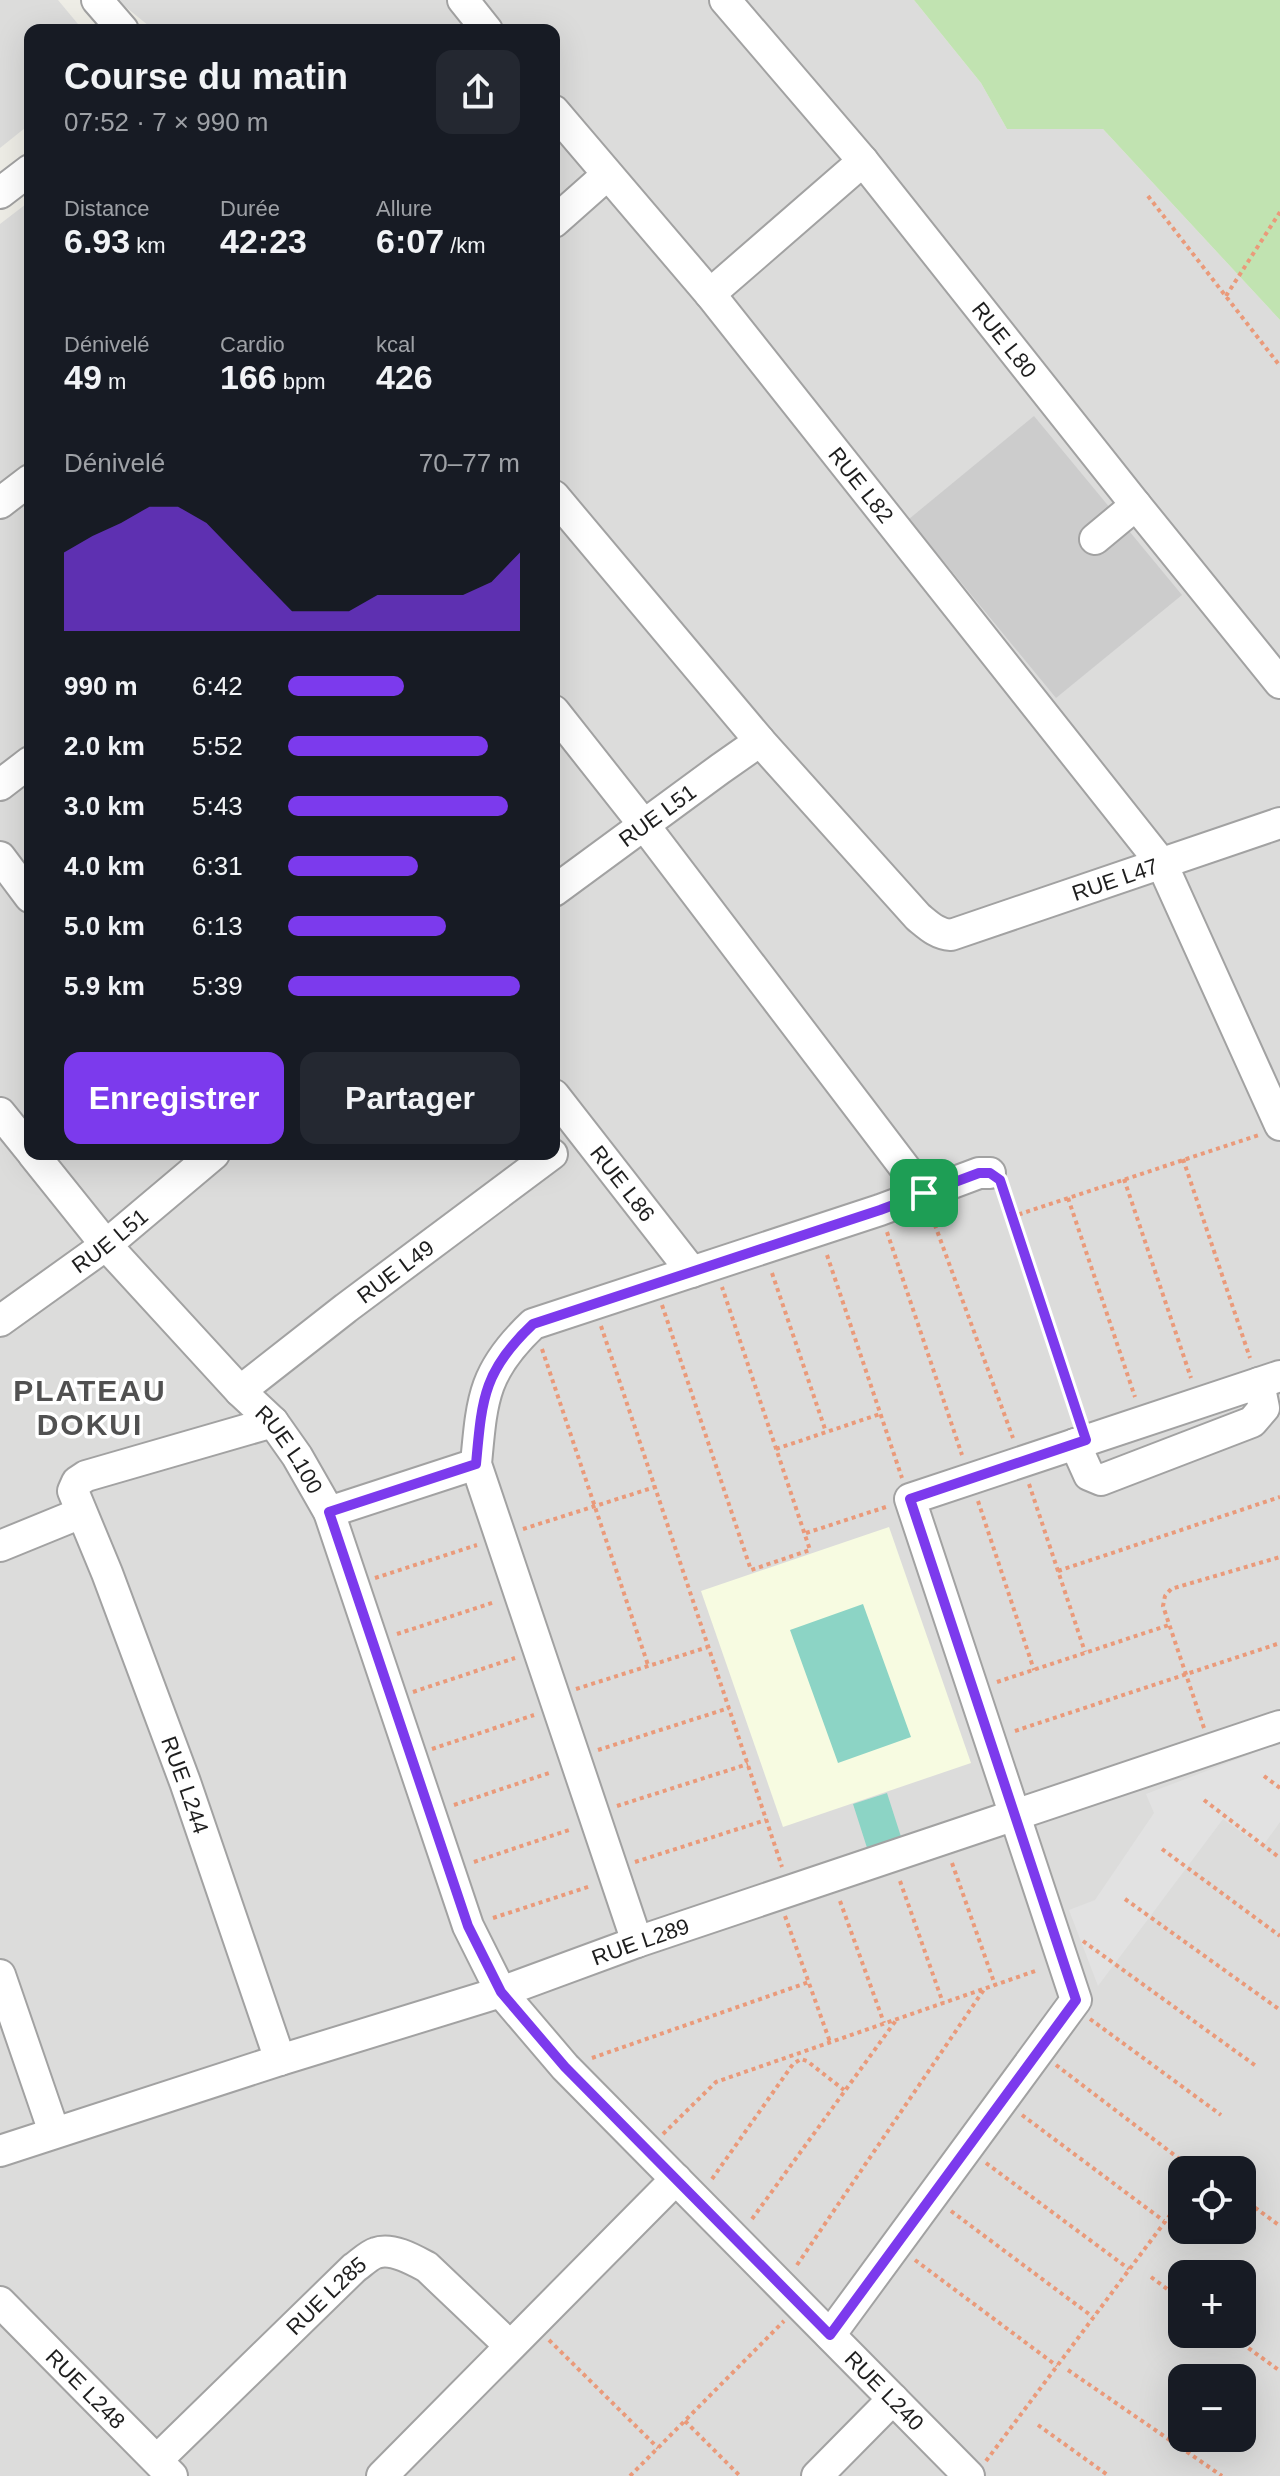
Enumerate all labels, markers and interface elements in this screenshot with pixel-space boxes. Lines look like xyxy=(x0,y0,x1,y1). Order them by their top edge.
button: share xyxy=(436,50,520,134)
text: Course du matin xyxy=(64,56,348,97)
text: 07:52 · 7 × 990 m xyxy=(64,107,269,137)
text: Distance xyxy=(64,196,150,221)
text: Durée xyxy=(220,196,280,221)
text: Allure xyxy=(376,196,432,221)
text: 6.93 xyxy=(64,222,130,260)
text: 42:23 xyxy=(220,222,307,260)
text: 6:07 xyxy=(376,222,444,260)
text: km xyxy=(130,233,166,258)
text: /km xyxy=(444,233,486,258)
street label: RUE L80 xyxy=(967,297,1042,383)
text: Dénivelé xyxy=(64,332,150,357)
text: Cardio xyxy=(220,332,285,357)
text: kcal xyxy=(376,332,415,357)
text: 49 xyxy=(64,358,102,396)
text: 166 xyxy=(220,358,277,396)
text: 426 xyxy=(376,358,433,396)
text: m xyxy=(102,369,126,394)
text: bpm xyxy=(277,369,326,394)
street label: RUE L82 xyxy=(823,442,898,528)
text: Dénivelé xyxy=(64,448,165,478)
text: 70–77 m xyxy=(419,448,520,478)
text: 990 m xyxy=(64,671,138,701)
text: 6:42 xyxy=(192,671,243,701)
text: 2.0 km xyxy=(64,731,145,761)
text: 5:52 xyxy=(192,731,243,761)
street label: RUE L51 xyxy=(614,779,701,852)
text: 3.0 km xyxy=(64,791,145,821)
text: 5:43 xyxy=(192,791,243,821)
text: 4.0 km xyxy=(64,851,145,881)
text: 6:31 xyxy=(192,851,243,881)
street label: RUE L47 xyxy=(1069,853,1161,906)
text: 5.0 km xyxy=(64,911,145,941)
text: 6:13 xyxy=(192,911,243,941)
text: 5.9 km xyxy=(64,971,145,1001)
text: 5:39 xyxy=(192,971,243,1001)
button: Enregistrer xyxy=(64,1052,284,1144)
button: Partager xyxy=(300,1052,520,1144)
street label: RUE L86 xyxy=(585,1141,660,1227)
pin xyxy=(890,1159,958,1227)
icon: arrive xyxy=(902,1171,946,1215)
street label: RUE L51 xyxy=(67,1203,153,1278)
street label: RUE L49 xyxy=(352,1235,439,1308)
district label: PLATEAU DOKUI xyxy=(13,1374,167,1441)
street label: RUE L100 xyxy=(250,1400,328,1498)
street label: RUE L244 xyxy=(156,1733,214,1837)
street label: RUE L289 xyxy=(588,1913,693,1971)
map controls xyxy=(1168,2156,1256,2452)
button: locate xyxy=(1168,2156,1256,2244)
street label: RUE L285 xyxy=(281,2251,371,2340)
button: + xyxy=(1168,2260,1256,2348)
street label: RUE L248 xyxy=(41,2344,130,2434)
street label: RUE L240 xyxy=(840,2346,929,2436)
button: − xyxy=(1168,2364,1256,2452)

